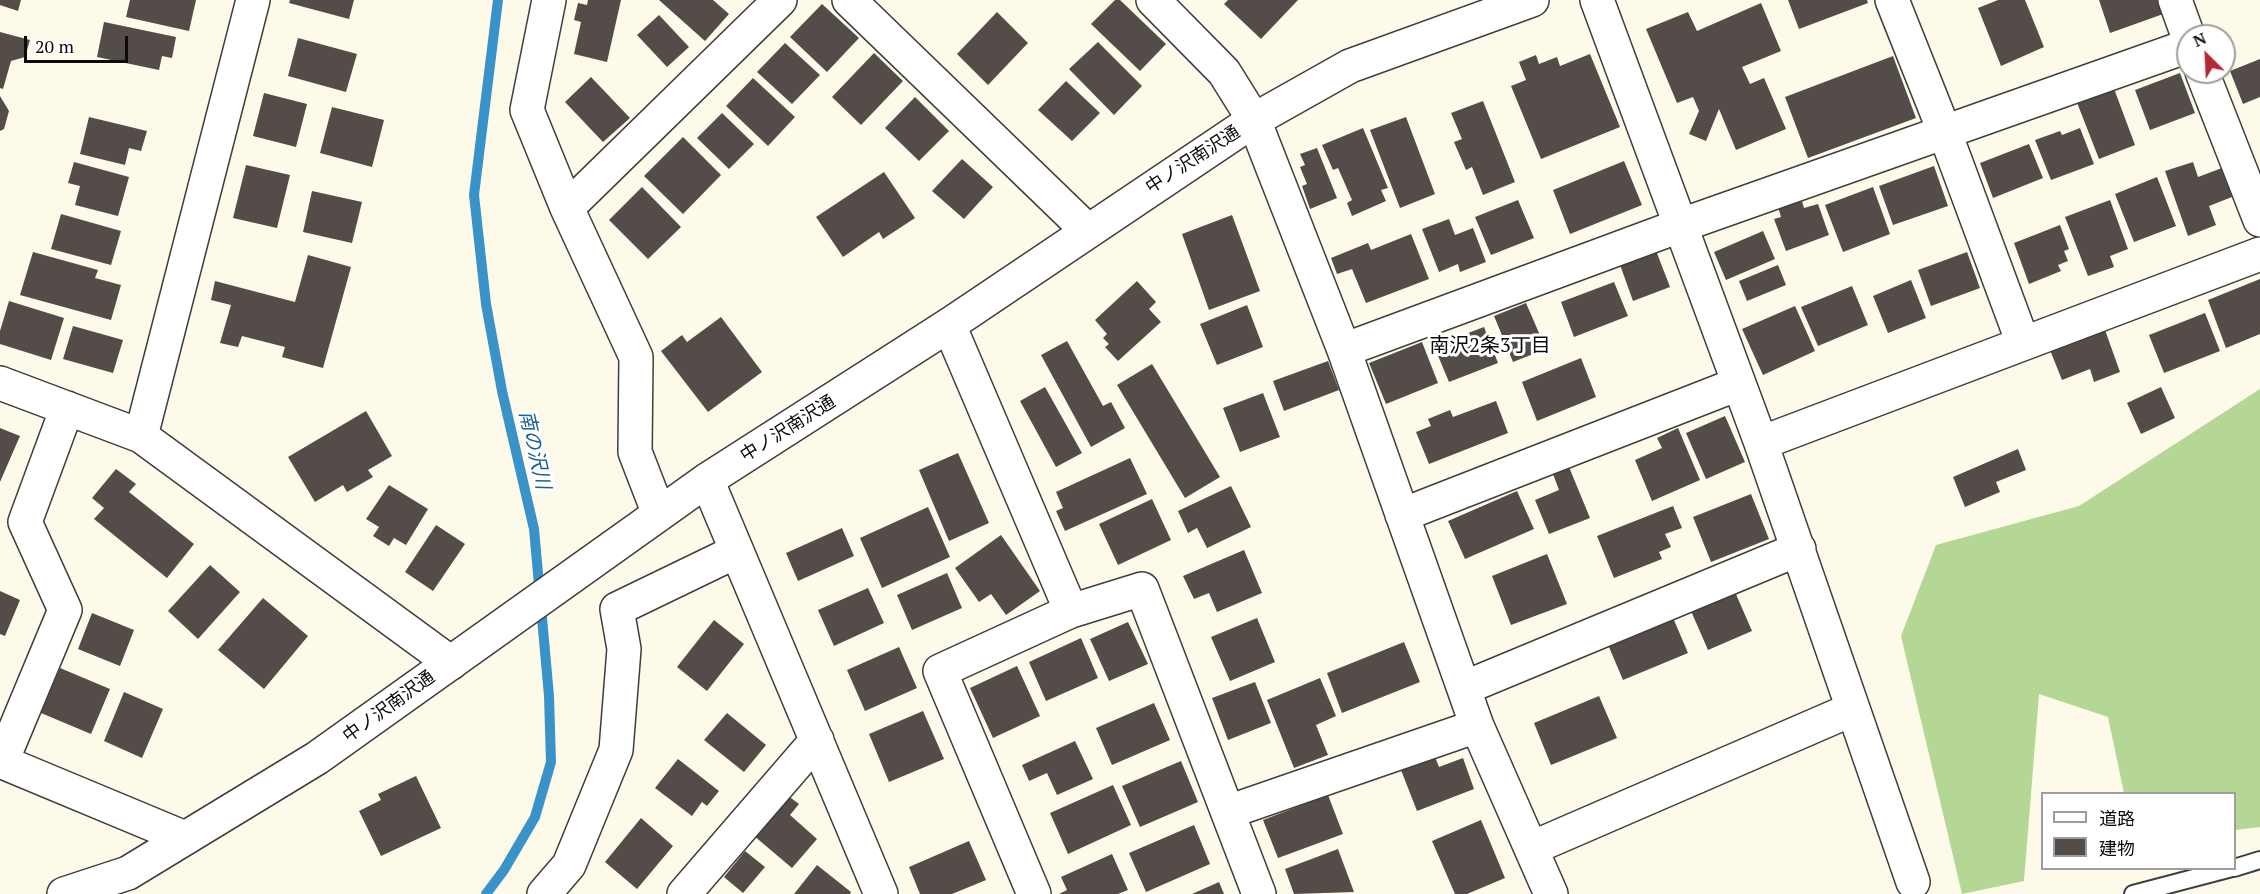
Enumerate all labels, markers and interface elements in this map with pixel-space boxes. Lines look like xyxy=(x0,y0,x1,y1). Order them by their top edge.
scale bar xyxy=(27,24,130,62)
north arrow xyxy=(2176,24,2236,84)
text: N xyxy=(2189,27,2210,52)
text: 20 m xyxy=(35,34,74,58)
street label: 中ノ沢南沢通 xyxy=(1142,122,1244,198)
district label: 南沢2条3丁目 xyxy=(1429,334,1551,358)
street label: 中ノ沢南沢通 xyxy=(736,391,840,467)
water label: 南の沢川 xyxy=(513,408,555,492)
street label: 中ノ沢南沢通 xyxy=(339,667,439,747)
legend xyxy=(2041,792,2236,870)
text: 道路 xyxy=(2099,806,2135,830)
text: 建物 xyxy=(2099,836,2135,860)

